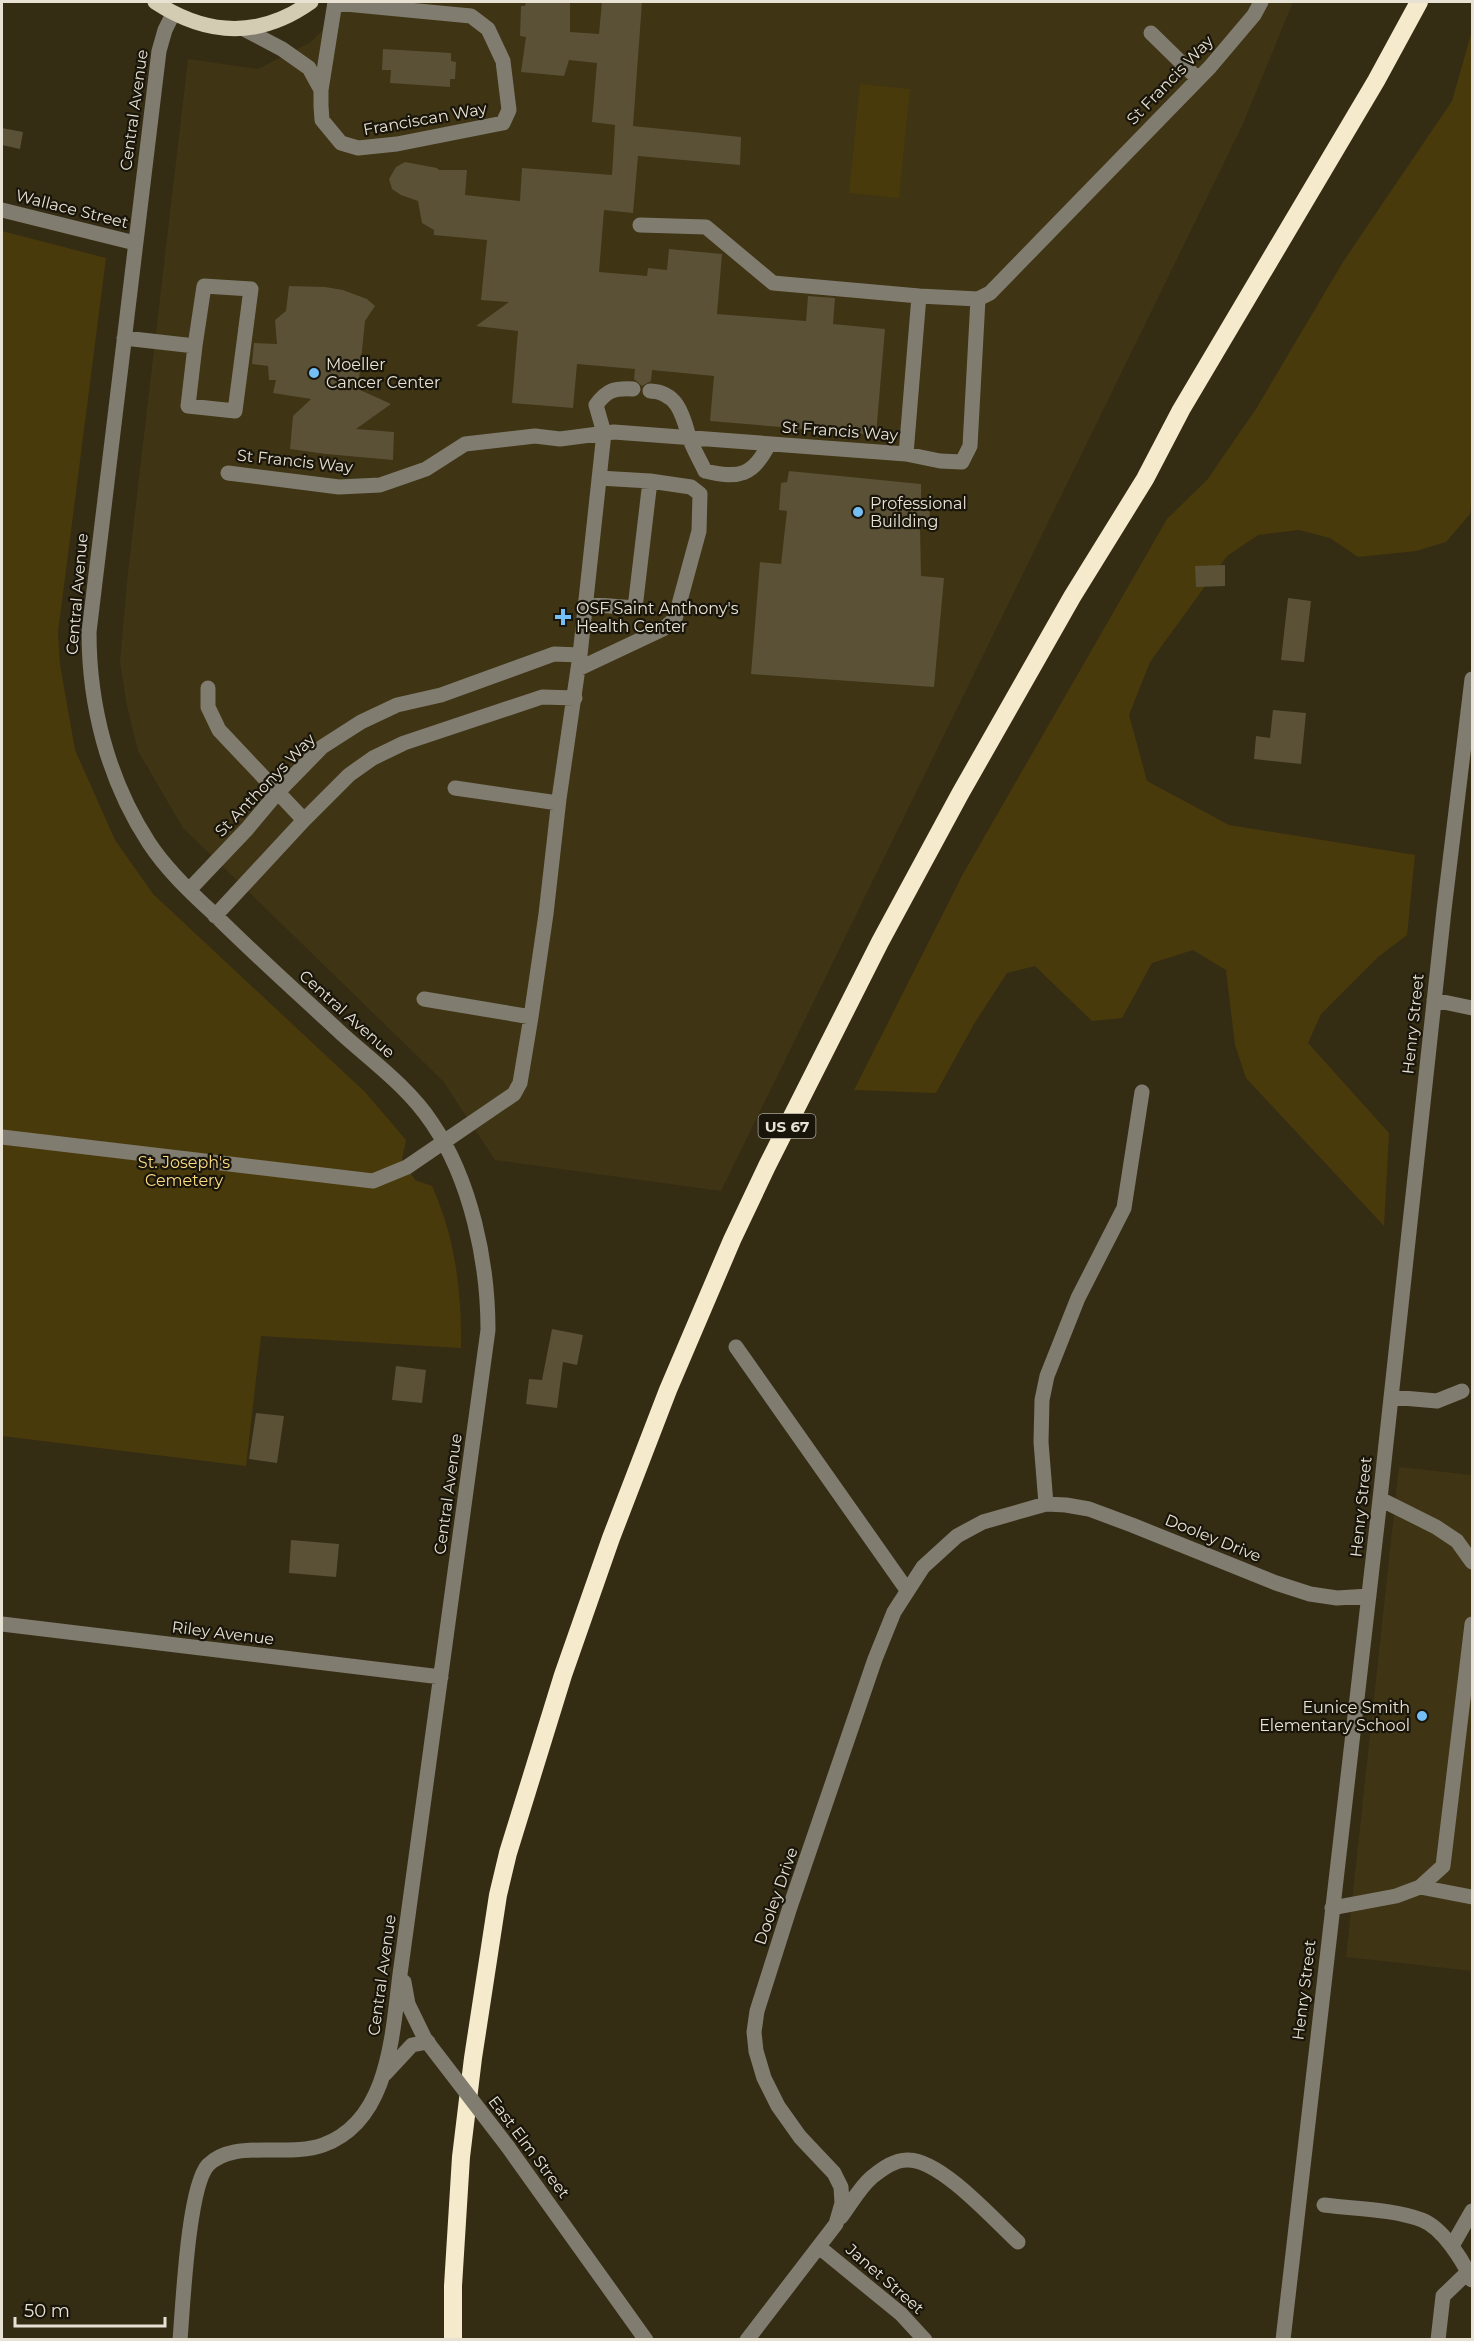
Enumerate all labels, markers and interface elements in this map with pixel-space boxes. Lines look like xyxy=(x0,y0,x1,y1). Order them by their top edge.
street label: St Francis Way xyxy=(1123,31,1217,128)
street label: Central Avenue xyxy=(116,48,152,172)
street label: Franciscan Way xyxy=(362,99,489,139)
street label: Wallace Street xyxy=(14,186,131,232)
place label: Moeller Cancer Center xyxy=(326,355,440,392)
marker: Moeller Cancer Center xyxy=(307,366,321,380)
street label: St Francis Way xyxy=(781,417,899,445)
street label: St Francis Way xyxy=(236,445,354,477)
place label: Professional Building xyxy=(870,494,967,531)
marker: Professional Building xyxy=(851,505,865,519)
street label: Central Avenue xyxy=(62,532,92,656)
place label: OSF Saint Anthony's Health Center xyxy=(576,599,739,636)
marker: OSF Saint Anthony's Health Center xyxy=(554,608,572,626)
street label: St Anthonys Way xyxy=(211,729,319,840)
street label: Central Avenue xyxy=(295,966,399,1062)
street label: Henry Street xyxy=(1398,972,1428,1075)
road number: US 67 xyxy=(758,1114,816,1138)
park label: St. Joseph's Cemetery xyxy=(138,1153,230,1190)
street label: Central Avenue xyxy=(430,1432,466,1556)
street label: Henry Street xyxy=(1346,1455,1376,1558)
street label: Dooley Drive xyxy=(1162,1510,1264,1566)
street label: Riley Avenue xyxy=(171,1617,275,1649)
place label: Eunice Smith Elementary School xyxy=(1259,1698,1410,1735)
marker: Eunice Smith Elementary School xyxy=(1415,1709,1429,1723)
street label: Dooley Drive xyxy=(750,1845,802,1947)
street label: Central Avenue xyxy=(364,1913,400,2037)
street label: Henry Street xyxy=(1288,1938,1320,2041)
street label: East Elm Street xyxy=(484,2092,574,2202)
street label: Janet Street xyxy=(841,2239,928,2318)
scale bar xyxy=(15,2290,165,2328)
text: 50 m xyxy=(24,2300,70,2322)

